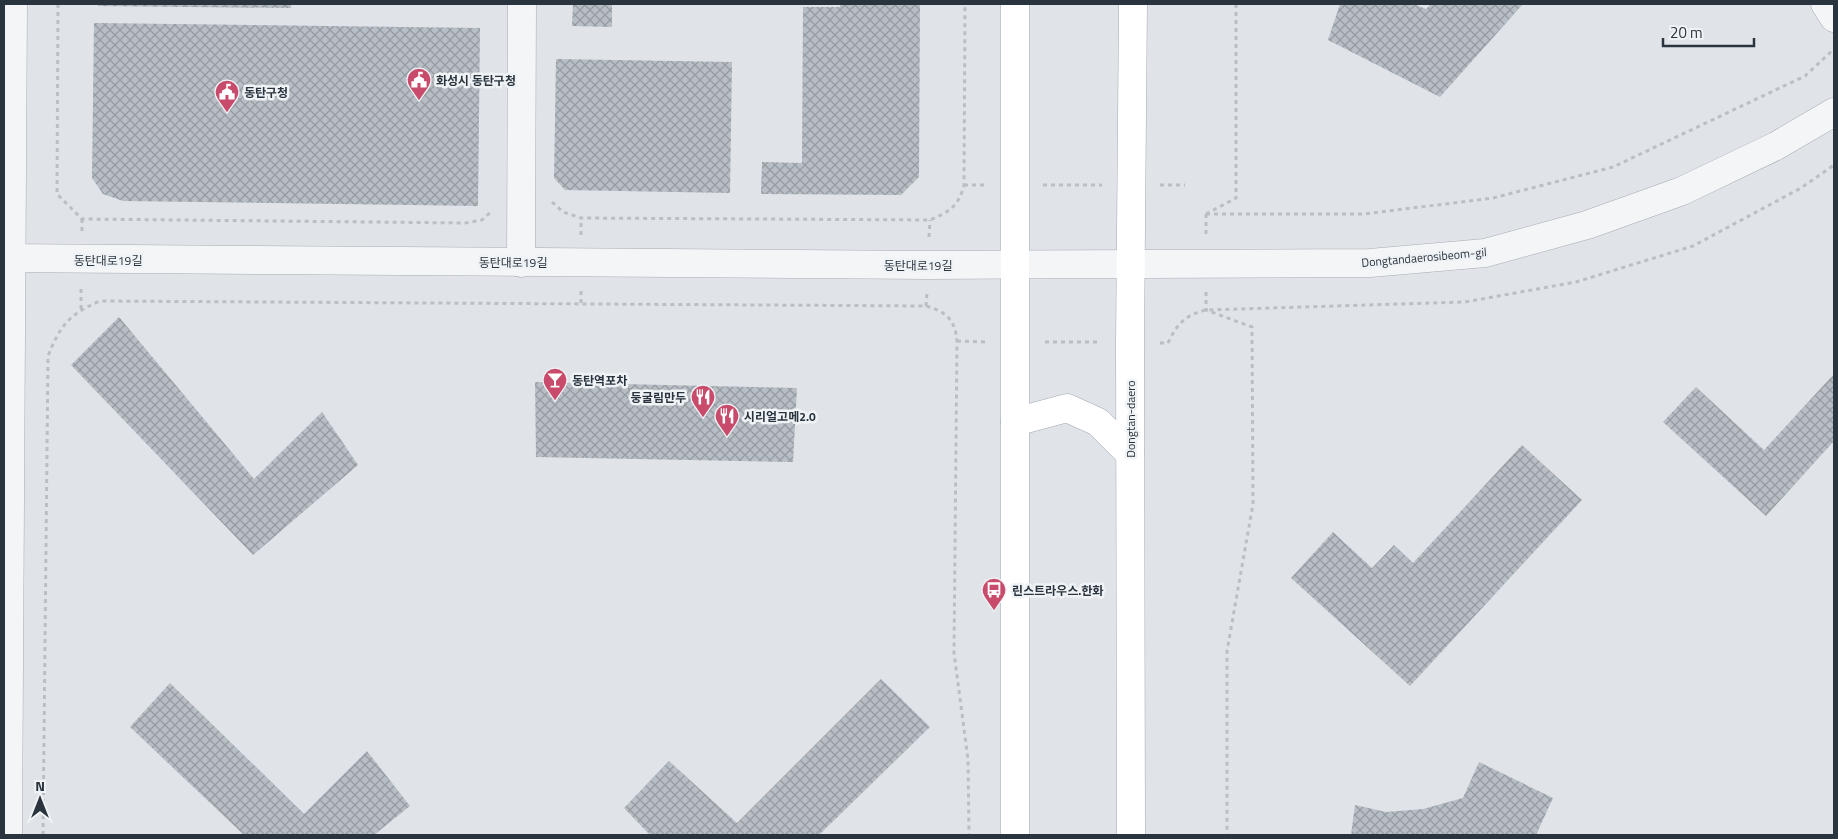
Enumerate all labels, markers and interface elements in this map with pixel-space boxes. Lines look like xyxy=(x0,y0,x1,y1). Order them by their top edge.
scale bar xyxy=(1663,15,1754,47)
text: 20 m xyxy=(1670,21,1703,44)
public building icon: 화성시 동탄구청 xyxy=(406,67,432,101)
place label: 화성시 동탄구청 xyxy=(436,71,516,90)
public building icon: 동탄구청 xyxy=(214,79,240,113)
place label: 동탄구청 xyxy=(244,83,288,102)
street label: Dongtandaerosibeom-gil xyxy=(1360,242,1488,272)
street label: 동탄대로19길 xyxy=(74,251,142,270)
street label: 동탄대로19길 xyxy=(479,253,547,272)
street label: 동탄대로19길 xyxy=(884,256,952,275)
bar icon: 동탄역포차 xyxy=(542,367,568,401)
place label: 동탄역포차 xyxy=(572,371,627,390)
street label: Dongtan-daero xyxy=(1121,380,1140,458)
restaurant icon: 둥굴림만두 xyxy=(690,384,716,418)
place label: 둥굴림만두 xyxy=(631,388,686,407)
restaurant icon: 시리얼고메2.0 xyxy=(714,403,740,437)
place label: 시리얼고메2.0 xyxy=(744,407,816,426)
bus stop icon: 린스트라우스.한화 xyxy=(981,577,1007,611)
place label: 린스트라우스.한화 xyxy=(1012,581,1103,600)
north arrow xyxy=(15,774,65,824)
text: N xyxy=(35,775,45,796)

